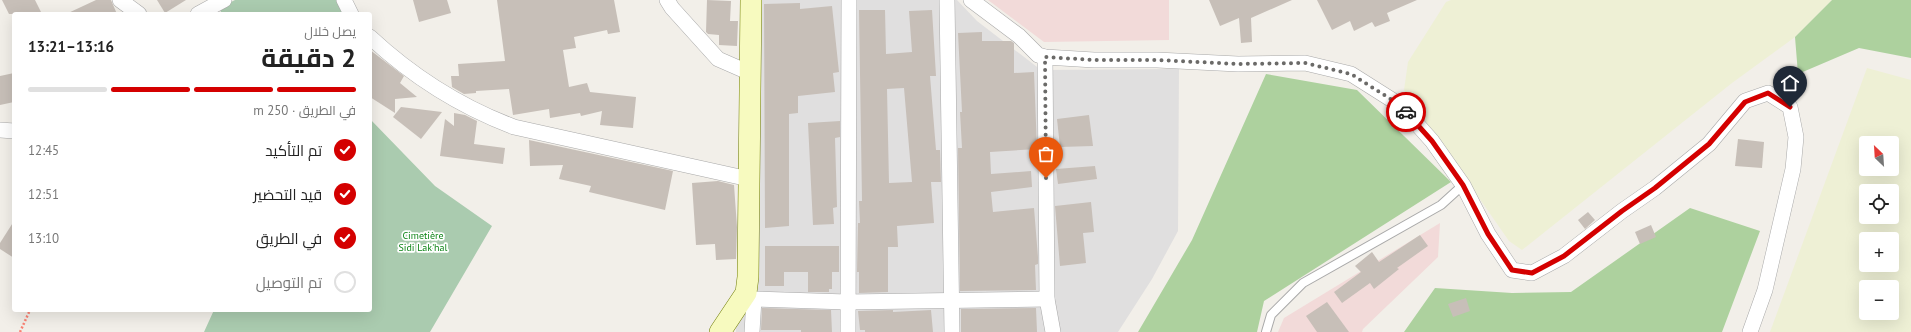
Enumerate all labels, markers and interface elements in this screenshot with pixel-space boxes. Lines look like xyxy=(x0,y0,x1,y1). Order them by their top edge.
text: يصل خلال xyxy=(304,23,356,40)
text: 13:16–13:21 xyxy=(28,37,114,56)
text: 2 دقيقة xyxy=(261,41,356,74)
pin xyxy=(1773,66,1807,107)
icon: home xyxy=(1779,72,1801,94)
courier xyxy=(1386,92,1426,132)
icon: car xyxy=(1395,101,1417,123)
text: في الطريق · 250 m xyxy=(253,102,356,119)
north arrow xyxy=(1859,136,1899,176)
map controls xyxy=(1859,136,1899,320)
pin xyxy=(1029,137,1063,178)
icon: check xyxy=(334,139,356,161)
text: تم التأكيد xyxy=(265,141,322,160)
text: 12:45 xyxy=(28,142,59,159)
icon: bag xyxy=(1035,143,1057,165)
icon: check xyxy=(334,183,356,205)
button: locate xyxy=(1859,184,1899,224)
text: قيد التحضير xyxy=(253,185,322,204)
text: 12:51 xyxy=(28,186,59,203)
icon: check xyxy=(334,227,356,249)
text: في الطريق xyxy=(256,229,322,248)
park label: Cimetière Sidi Lak'hal xyxy=(399,229,448,254)
text: 13:10 xyxy=(28,230,59,247)
button: + xyxy=(1859,232,1899,272)
text: تم التوصيل xyxy=(256,273,322,292)
button: − xyxy=(1859,280,1899,320)

